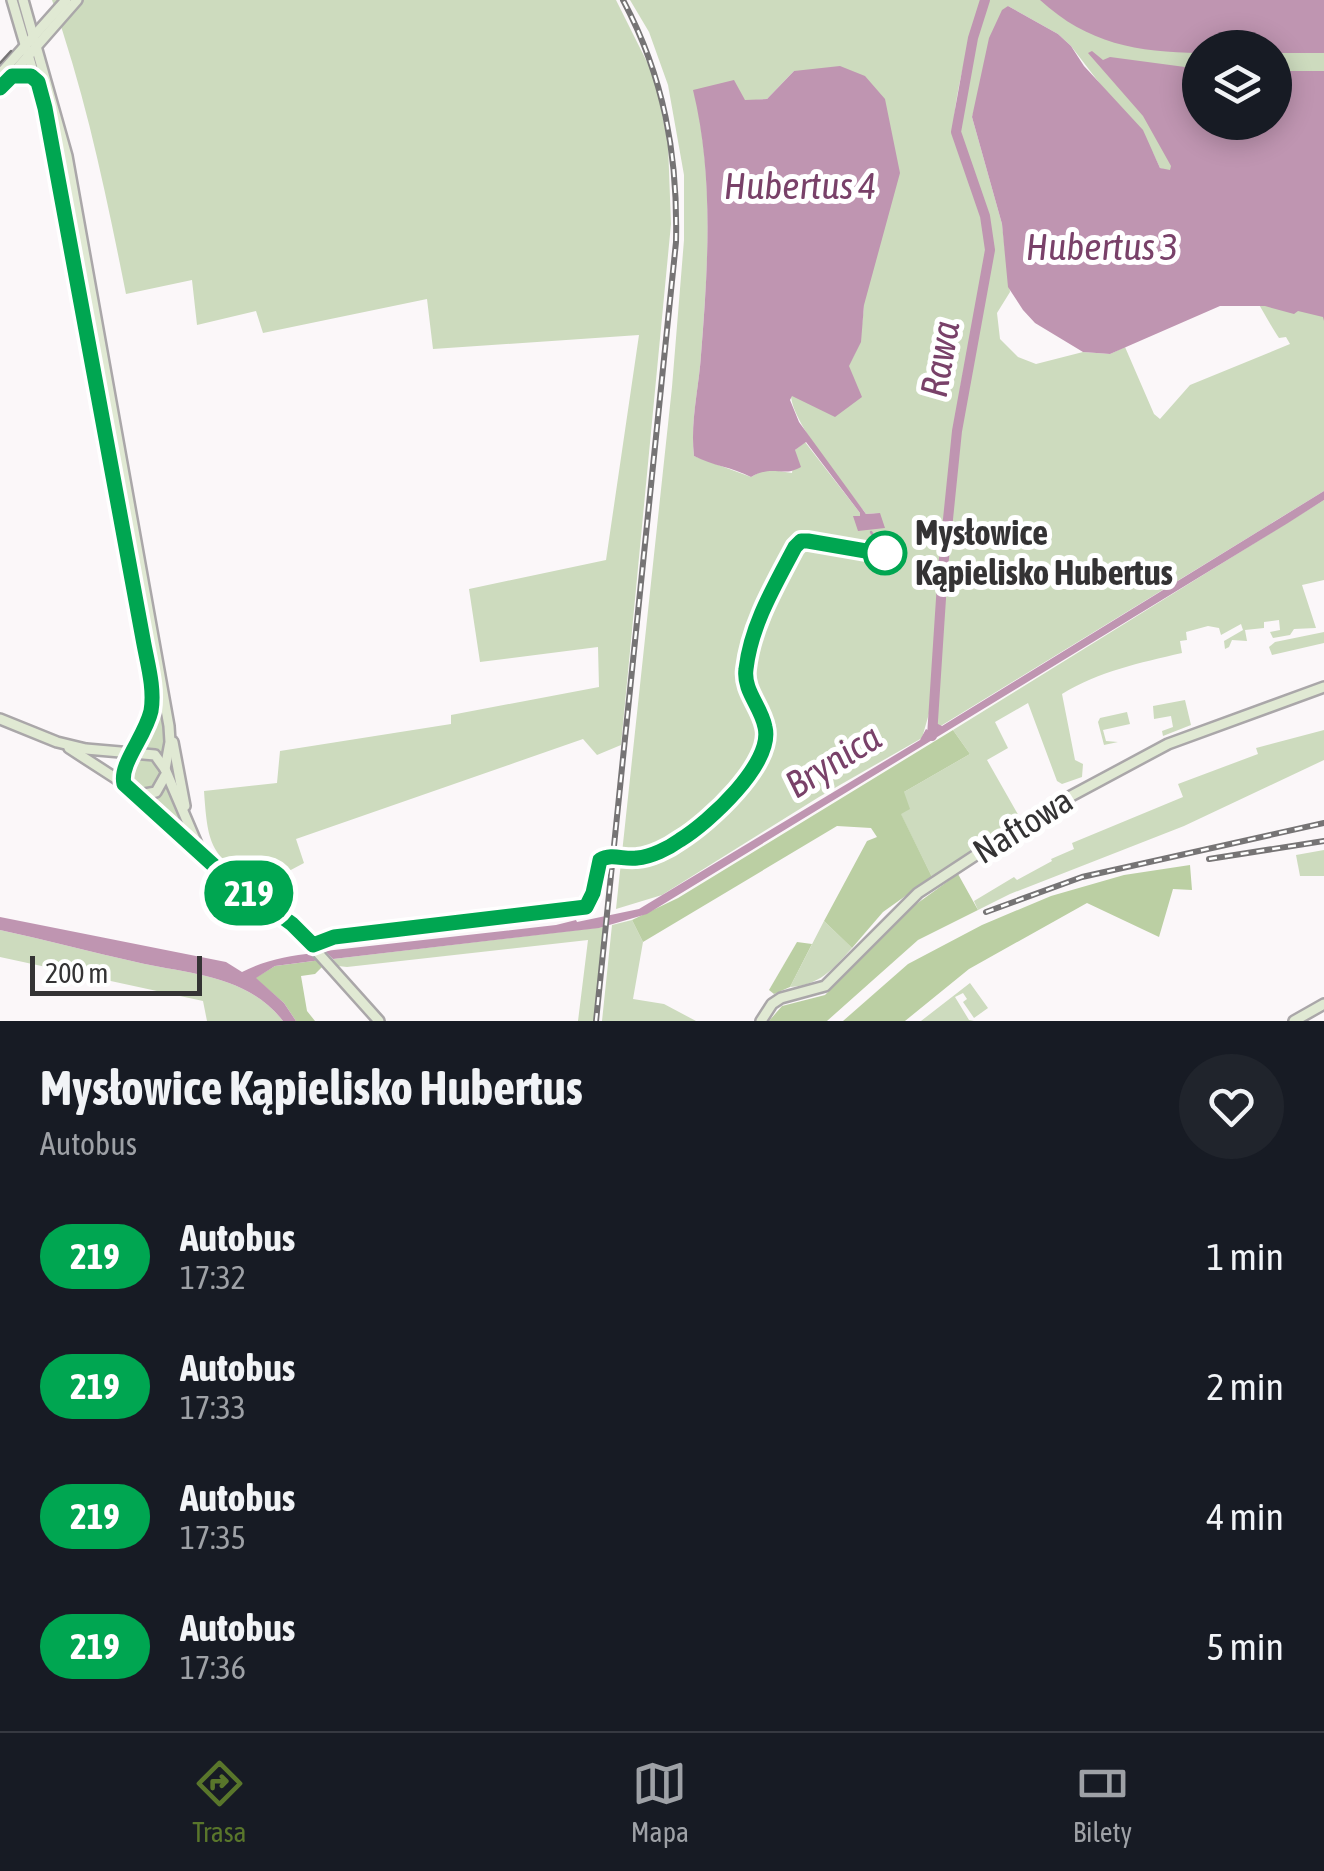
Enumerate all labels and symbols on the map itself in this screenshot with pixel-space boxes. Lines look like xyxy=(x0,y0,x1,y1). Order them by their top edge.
water label: Hubertus 4 xyxy=(724,164,876,207)
water label: Hubertus 3 xyxy=(1026,225,1178,268)
water label: Rawa xyxy=(912,317,967,400)
place label: Mysłowice Kąpielisko Hubertus xyxy=(915,512,1173,592)
marker: Mysłowice Kąpielisko Hubertus xyxy=(864,532,906,574)
water label: Brynica xyxy=(777,715,888,806)
street label: Naftowa xyxy=(966,779,1079,871)
line badge: 219 xyxy=(192,860,306,926)
scale bar xyxy=(30,951,202,996)

